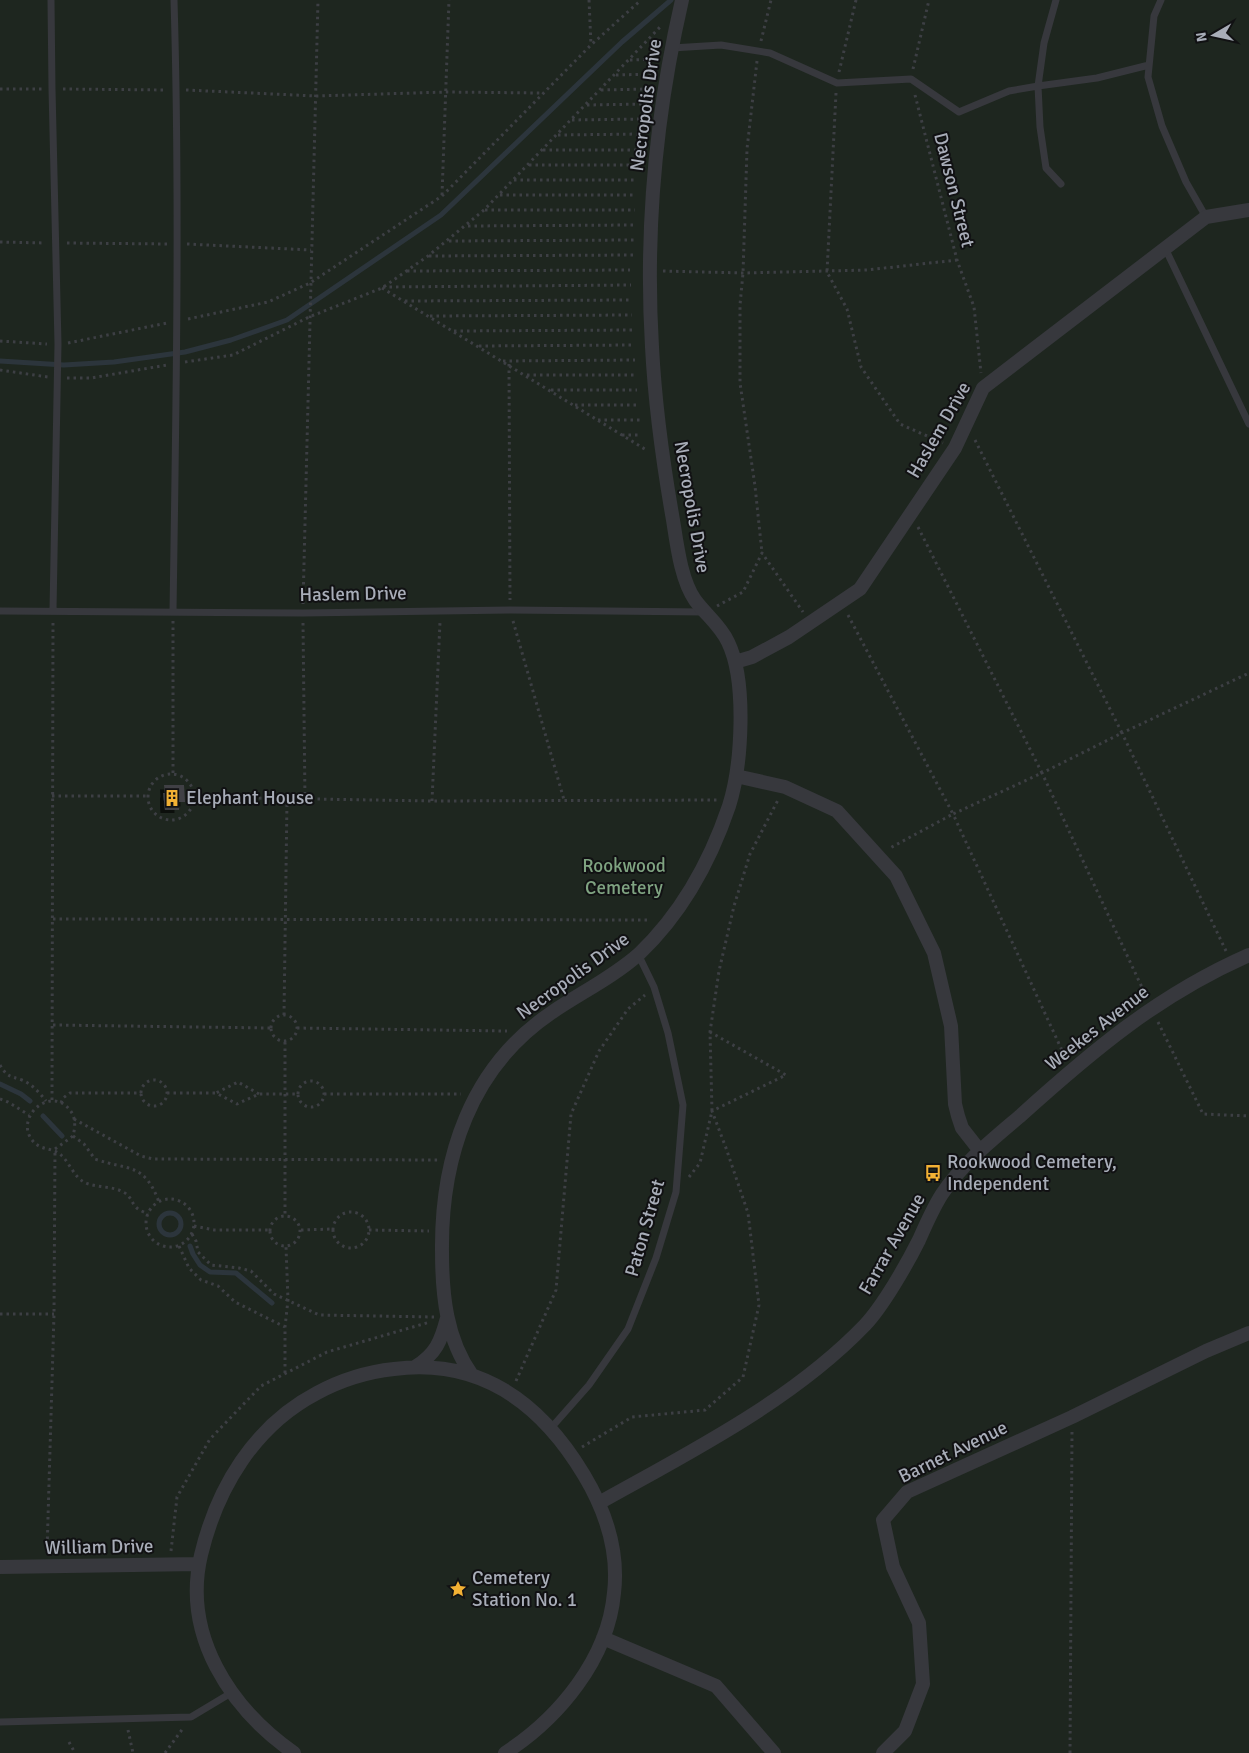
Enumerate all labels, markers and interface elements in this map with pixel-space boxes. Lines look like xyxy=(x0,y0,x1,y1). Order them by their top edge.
north arrow xyxy=(1189,10,1239,60)
text: N xyxy=(1192,31,1211,43)
street label: Necropolis Drive xyxy=(625,37,667,173)
street label: Dawson Street xyxy=(928,130,980,250)
street label: Haslem Drive xyxy=(902,377,976,483)
street label: Necropolis Drive xyxy=(669,439,715,575)
street label: Haslem Drive xyxy=(299,581,407,607)
place label: Elephant House xyxy=(186,786,314,810)
building icon: Elephant House xyxy=(162,788,182,808)
park label: Rookwood Cemetery xyxy=(582,854,666,900)
street label: Necropolis Drive xyxy=(512,927,634,1025)
street label: Weekes Avenue xyxy=(1040,980,1154,1076)
place label: Rookwood Cemetery, Independent xyxy=(947,1150,1117,1196)
bus stop icon: Rookwood Cemetery, Independent xyxy=(923,1163,943,1183)
street label: Paton Street xyxy=(620,1176,670,1279)
street label: Farrar Avenue xyxy=(853,1189,931,1299)
street label: Barnet Avenue xyxy=(895,1415,1011,1489)
street label: William Drive xyxy=(44,1534,154,1560)
place label: Cemetery Station No. 1 xyxy=(472,1566,577,1612)
place icon: Cemetery Station No. 1 xyxy=(448,1579,468,1599)

